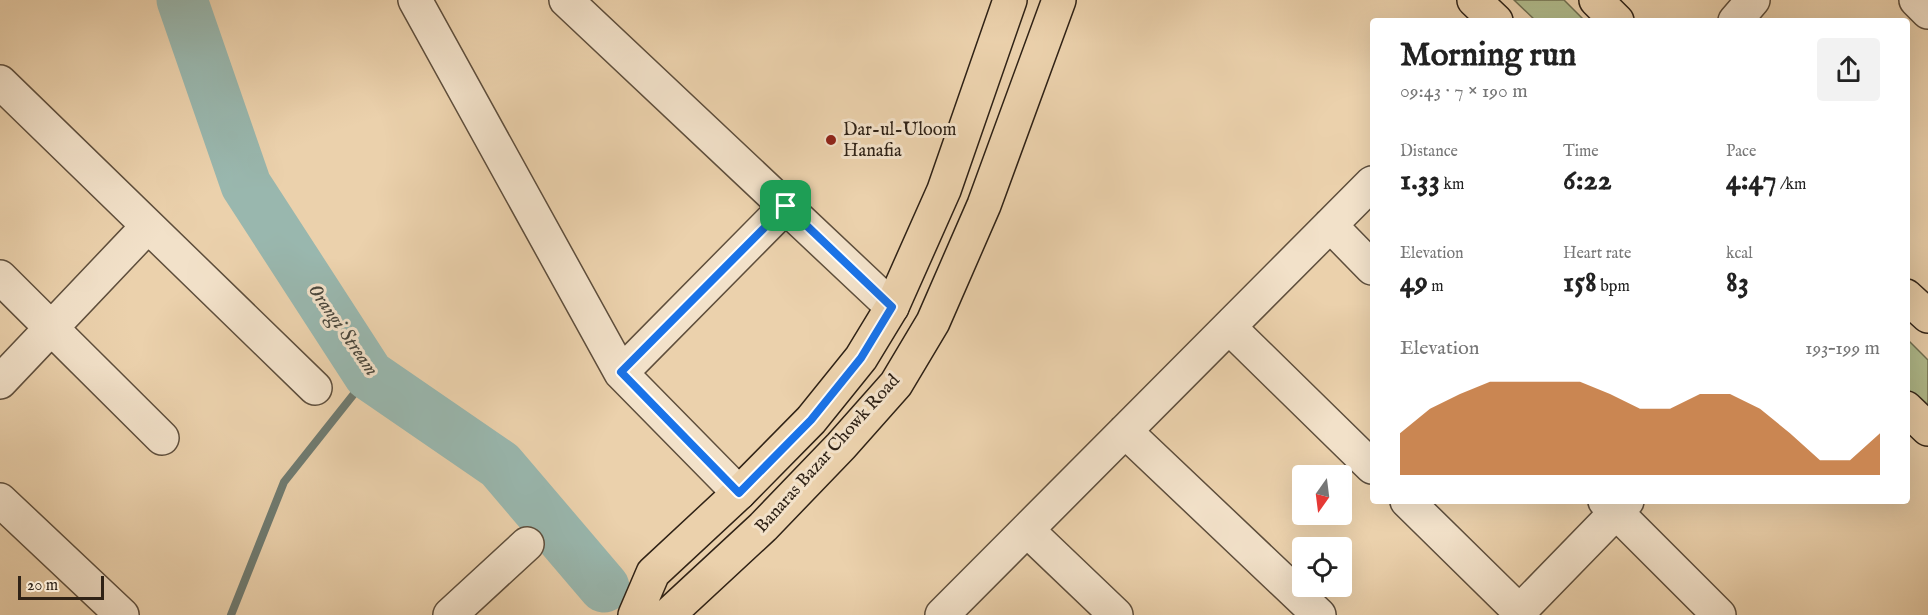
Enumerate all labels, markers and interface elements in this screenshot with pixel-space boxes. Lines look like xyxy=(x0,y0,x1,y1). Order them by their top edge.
text: Morning run xyxy=(1400,35,1576,77)
button: share xyxy=(1817,38,1880,101)
text: 09:43 · 7 × 190 m xyxy=(1400,79,1528,104)
place label: Dar-ul-Uloom Hanafia xyxy=(843,119,956,163)
marker: Dar-ul-Uloom Hanafia xyxy=(824,133,838,147)
text: Distance xyxy=(1400,142,1458,162)
text: Time xyxy=(1563,142,1599,162)
text: Pace xyxy=(1726,142,1756,162)
text: 1.33 xyxy=(1400,162,1440,200)
text: 6:22 xyxy=(1563,162,1612,200)
text: 4:47 xyxy=(1726,162,1776,200)
text: km xyxy=(1440,175,1464,195)
text: /km xyxy=(1776,175,1806,195)
pin xyxy=(760,180,811,231)
icon: arrive xyxy=(769,189,802,222)
text: Elevation xyxy=(1400,244,1463,264)
text: Heart rate xyxy=(1563,244,1631,264)
text: kcal xyxy=(1726,244,1753,264)
text: 49 xyxy=(1400,264,1428,302)
text: 158 xyxy=(1563,264,1597,302)
text: 83 xyxy=(1726,264,1749,302)
text: m xyxy=(1428,277,1444,297)
text: bpm xyxy=(1597,277,1630,297)
water label: Orangi Stream xyxy=(301,279,384,382)
text: Elevation xyxy=(1400,336,1479,361)
text: 193–199 m xyxy=(1805,336,1880,361)
street label: Banaras Bazar Chowk Road xyxy=(751,370,906,538)
north arrow xyxy=(1292,465,1352,525)
map controls xyxy=(1292,465,1352,597)
button: locate xyxy=(1292,537,1352,597)
scale bar xyxy=(18,573,104,600)
text: 20 m xyxy=(27,576,58,596)

